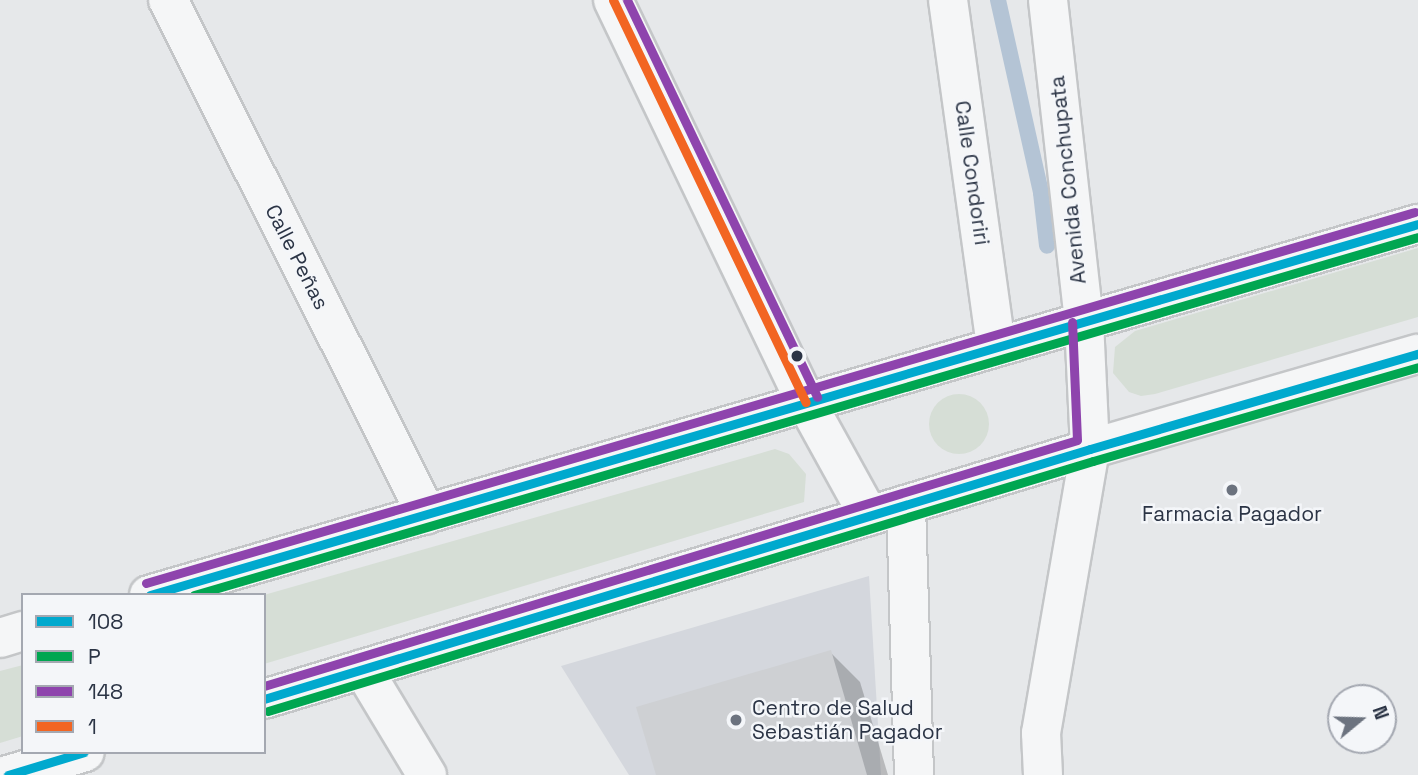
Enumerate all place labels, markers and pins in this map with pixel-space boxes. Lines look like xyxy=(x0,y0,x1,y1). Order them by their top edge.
unlabelled marker xyxy=(790,349,804,363)
marker: Farmacia Pagador xyxy=(1224,482,1240,498)
place label: Farmacia Pagador xyxy=(1142,501,1322,527)
place label: Centro de Salud Sebastián Pagador xyxy=(752,695,943,745)
marker: Centro de Salud Sebastián Pagador xyxy=(726,710,746,730)

